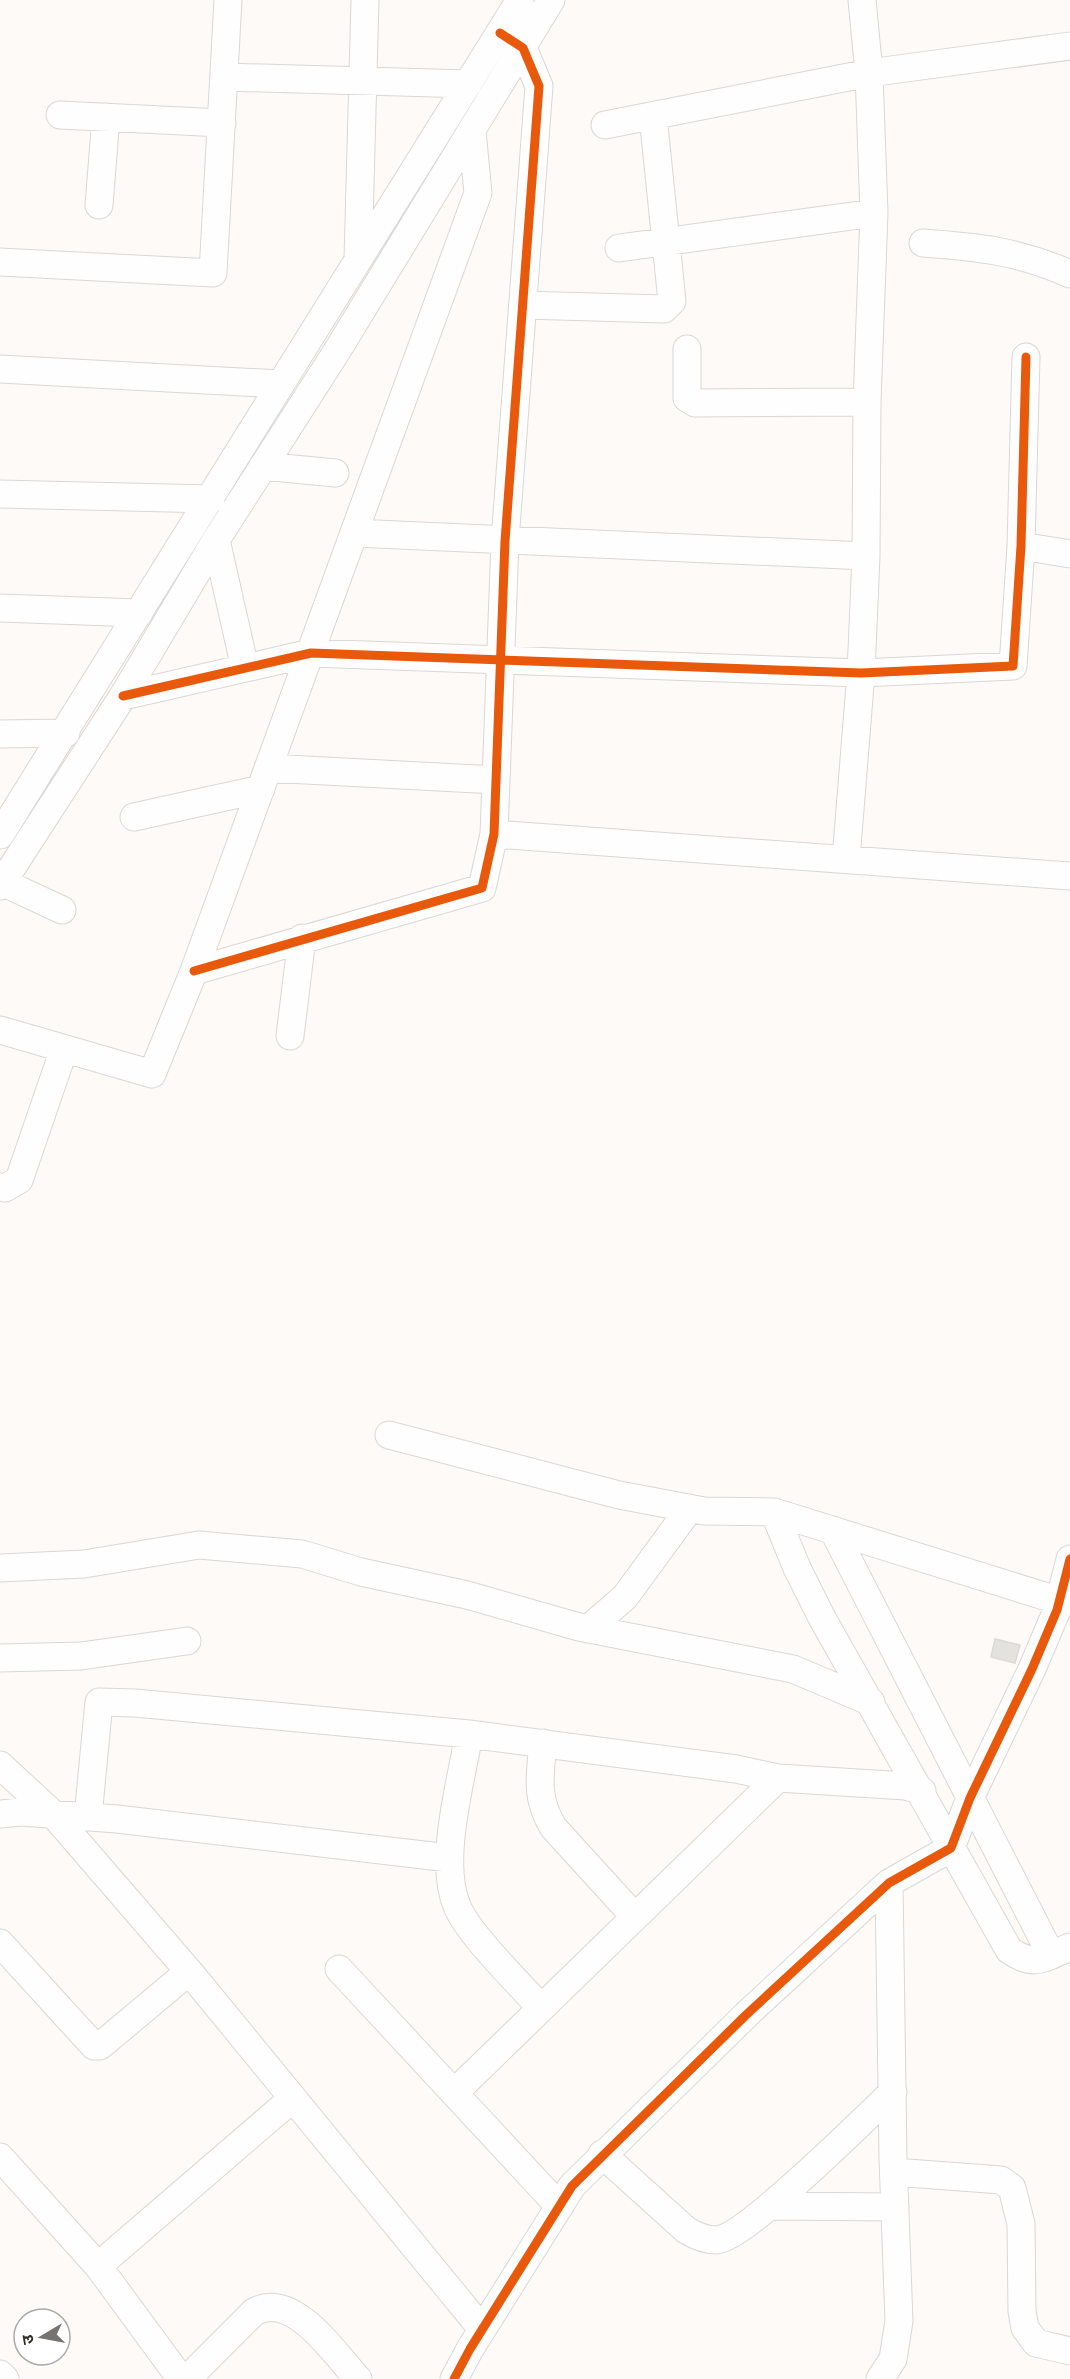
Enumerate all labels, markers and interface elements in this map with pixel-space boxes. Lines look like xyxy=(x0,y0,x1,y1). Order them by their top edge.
north arrow xyxy=(12,2307,72,2367)
text: उ xyxy=(15,2332,39,2346)

